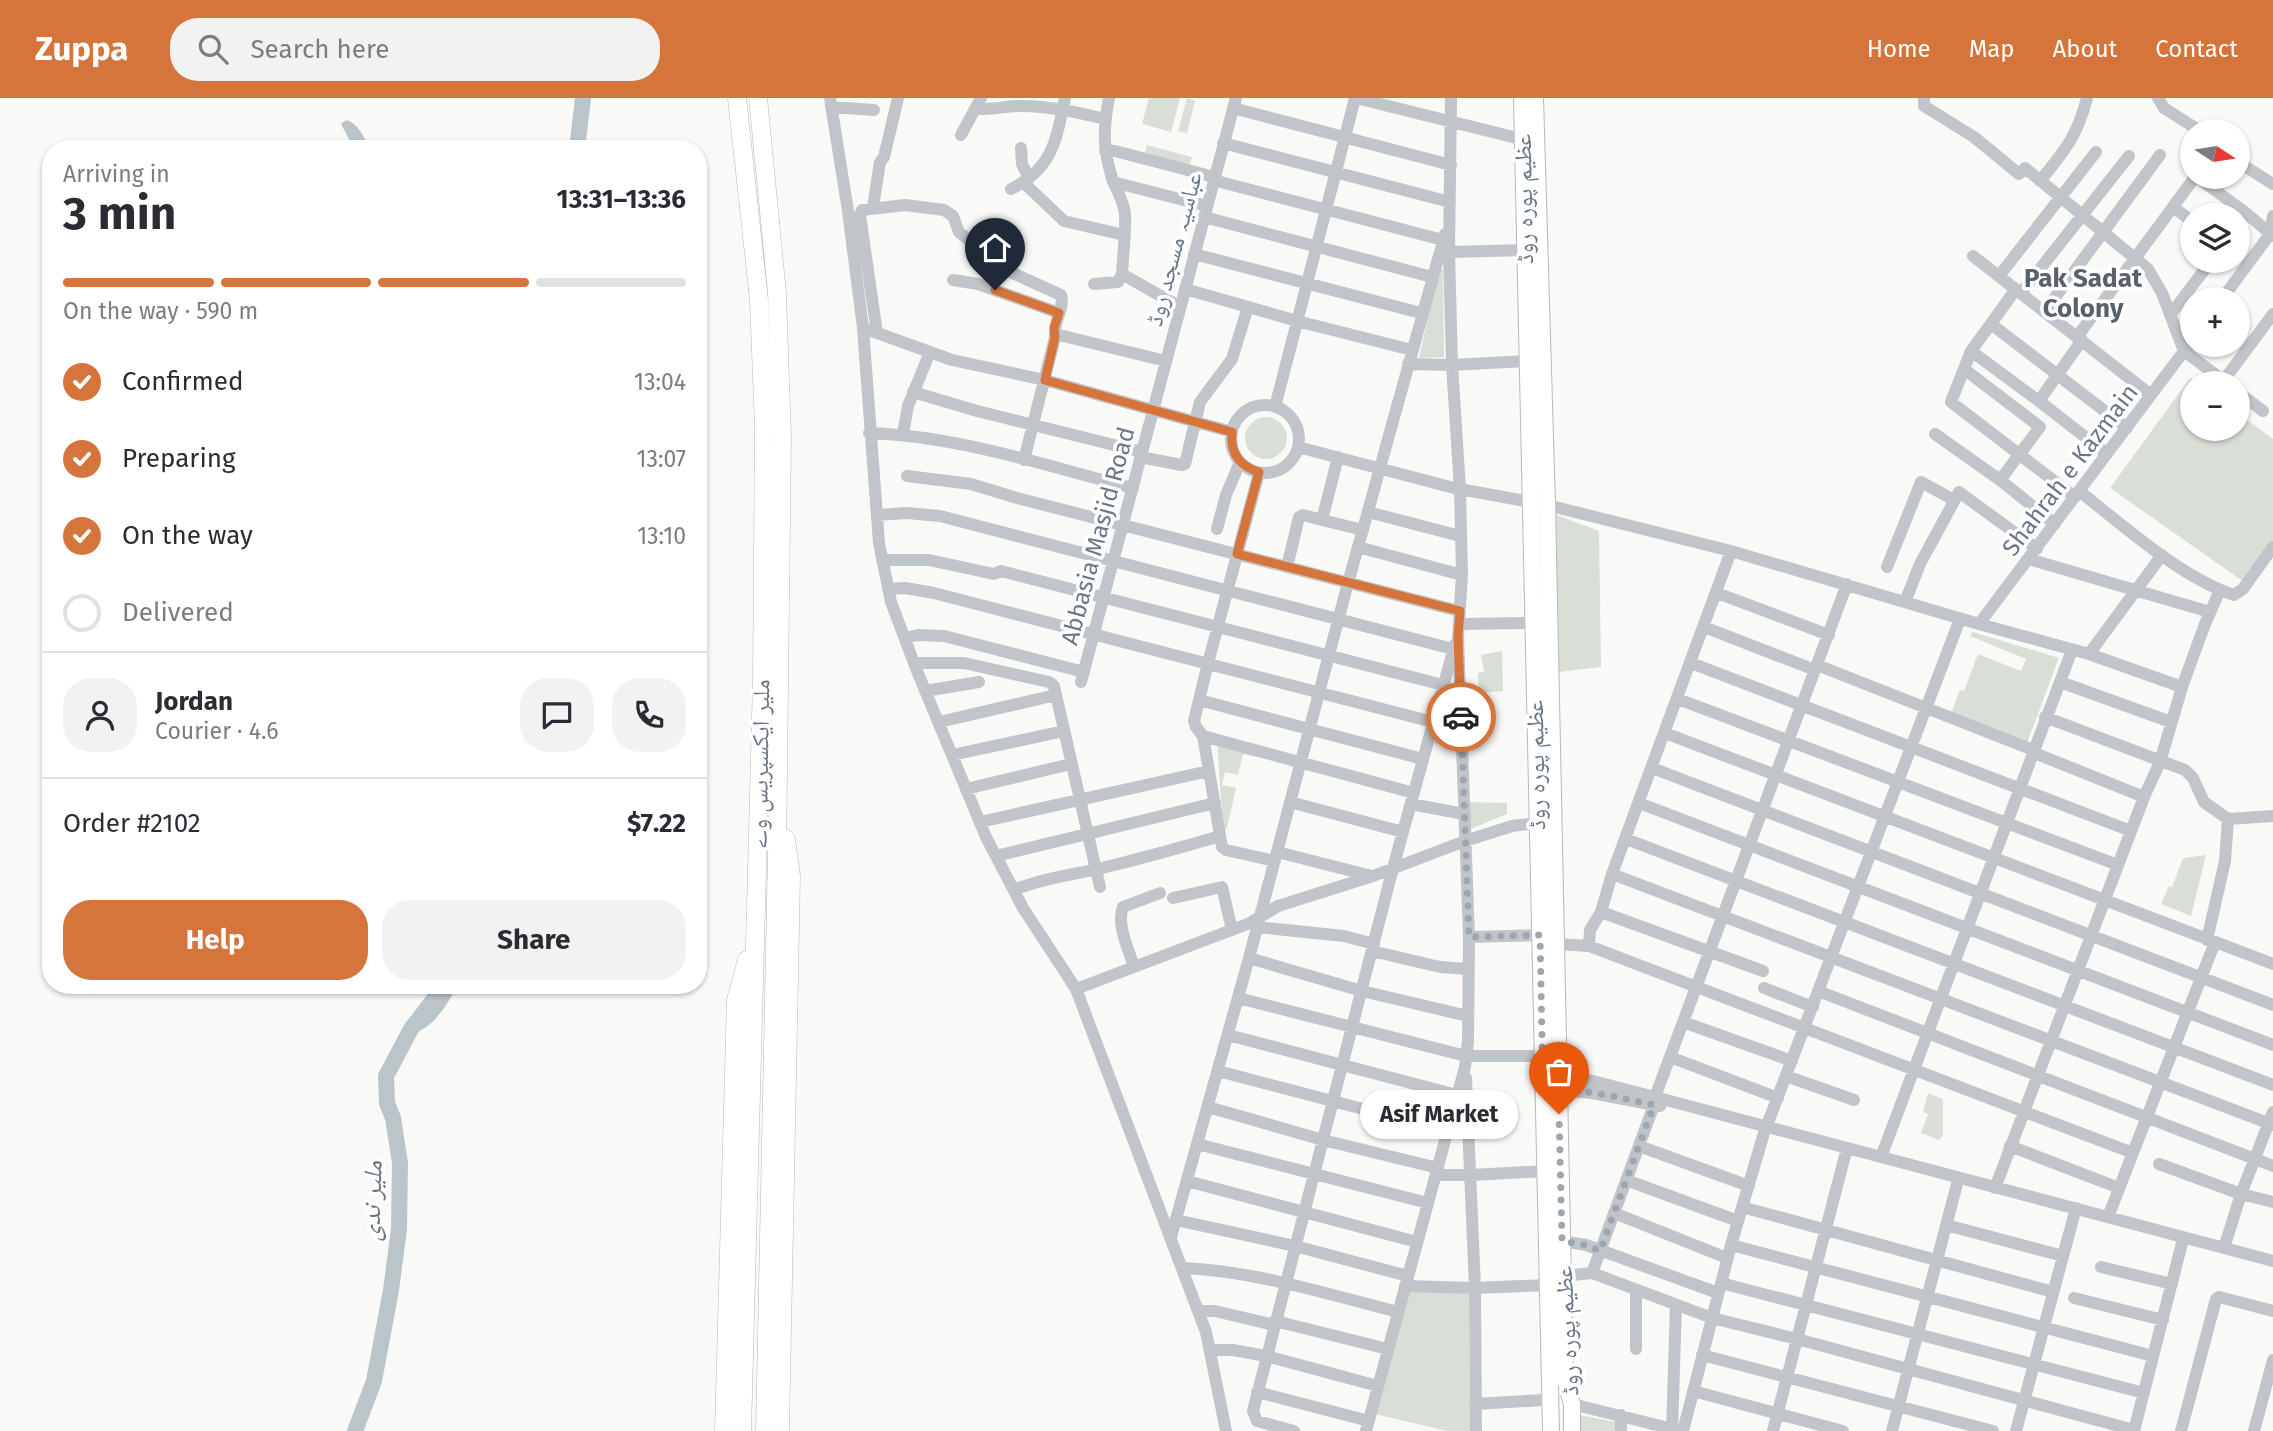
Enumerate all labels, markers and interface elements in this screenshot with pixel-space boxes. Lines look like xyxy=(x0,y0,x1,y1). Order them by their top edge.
search box xyxy=(170,18,660,81)
text: Zuppa xyxy=(35,29,128,69)
icon: search xyxy=(194,30,232,68)
text: Search here xyxy=(250,34,389,65)
text: Home xyxy=(1867,35,1931,63)
text: Map xyxy=(1969,35,2015,63)
text: About xyxy=(2053,35,2117,63)
text: Contact xyxy=(2155,35,2238,63)
north arrow xyxy=(2180,119,2250,189)
map controls xyxy=(2180,119,2250,441)
street label: عظیم پورہ روڈ xyxy=(1509,134,1541,264)
text: Arriving in xyxy=(63,160,170,188)
street label: عباسیہ مسجد روڈ xyxy=(1140,169,1208,329)
text: 13:31–13:36 xyxy=(557,184,686,215)
text: 3 min xyxy=(63,186,176,241)
button: layers xyxy=(2180,203,2250,273)
pin xyxy=(965,218,1025,290)
icon: home xyxy=(976,229,1014,267)
district label: Pak Sadat Colony xyxy=(2024,263,2143,324)
button: + xyxy=(2180,287,2250,357)
text: On the way · 590 m xyxy=(63,297,258,325)
icon: check xyxy=(63,363,101,401)
text: Confirmed xyxy=(122,366,243,397)
text: 13:04 xyxy=(634,368,686,396)
button: − xyxy=(2180,371,2250,441)
street label: Shahrah e Kazmain xyxy=(1996,379,2144,561)
street label: Abbasia Masjid Road xyxy=(1055,424,1141,648)
icon: check xyxy=(63,440,101,478)
text: Preparing xyxy=(122,443,235,474)
text: 13:07 xyxy=(636,445,686,473)
icon: check xyxy=(63,517,101,555)
text: On the way xyxy=(122,520,253,551)
text: 13:10 xyxy=(637,522,686,550)
text: Delivered xyxy=(122,597,234,628)
button: person xyxy=(63,678,137,752)
button: chat xyxy=(520,678,594,752)
button: phone xyxy=(612,678,686,752)
street label: ملیر ایکسپریس وے xyxy=(745,679,776,849)
courier xyxy=(1426,682,1496,752)
text: Jordan xyxy=(155,686,233,717)
icon: car xyxy=(1442,698,1480,736)
street label: عظیم پورہ روڈ xyxy=(1521,700,1553,830)
text: Courier · 4.6 xyxy=(155,717,279,745)
text: Order #2102 xyxy=(63,808,201,839)
text: $7.22 xyxy=(627,808,686,839)
button: Help xyxy=(63,900,368,980)
button: Share xyxy=(382,900,686,980)
pin xyxy=(1529,1042,1589,1114)
icon: bag xyxy=(1540,1053,1578,1091)
callout: Asif Market xyxy=(1360,1090,1517,1138)
text: Asif Market xyxy=(1380,1100,1498,1128)
water label: ملیر ندی xyxy=(355,1160,389,1242)
street label: عظیم پورہ روڈ xyxy=(1550,1265,1586,1397)

